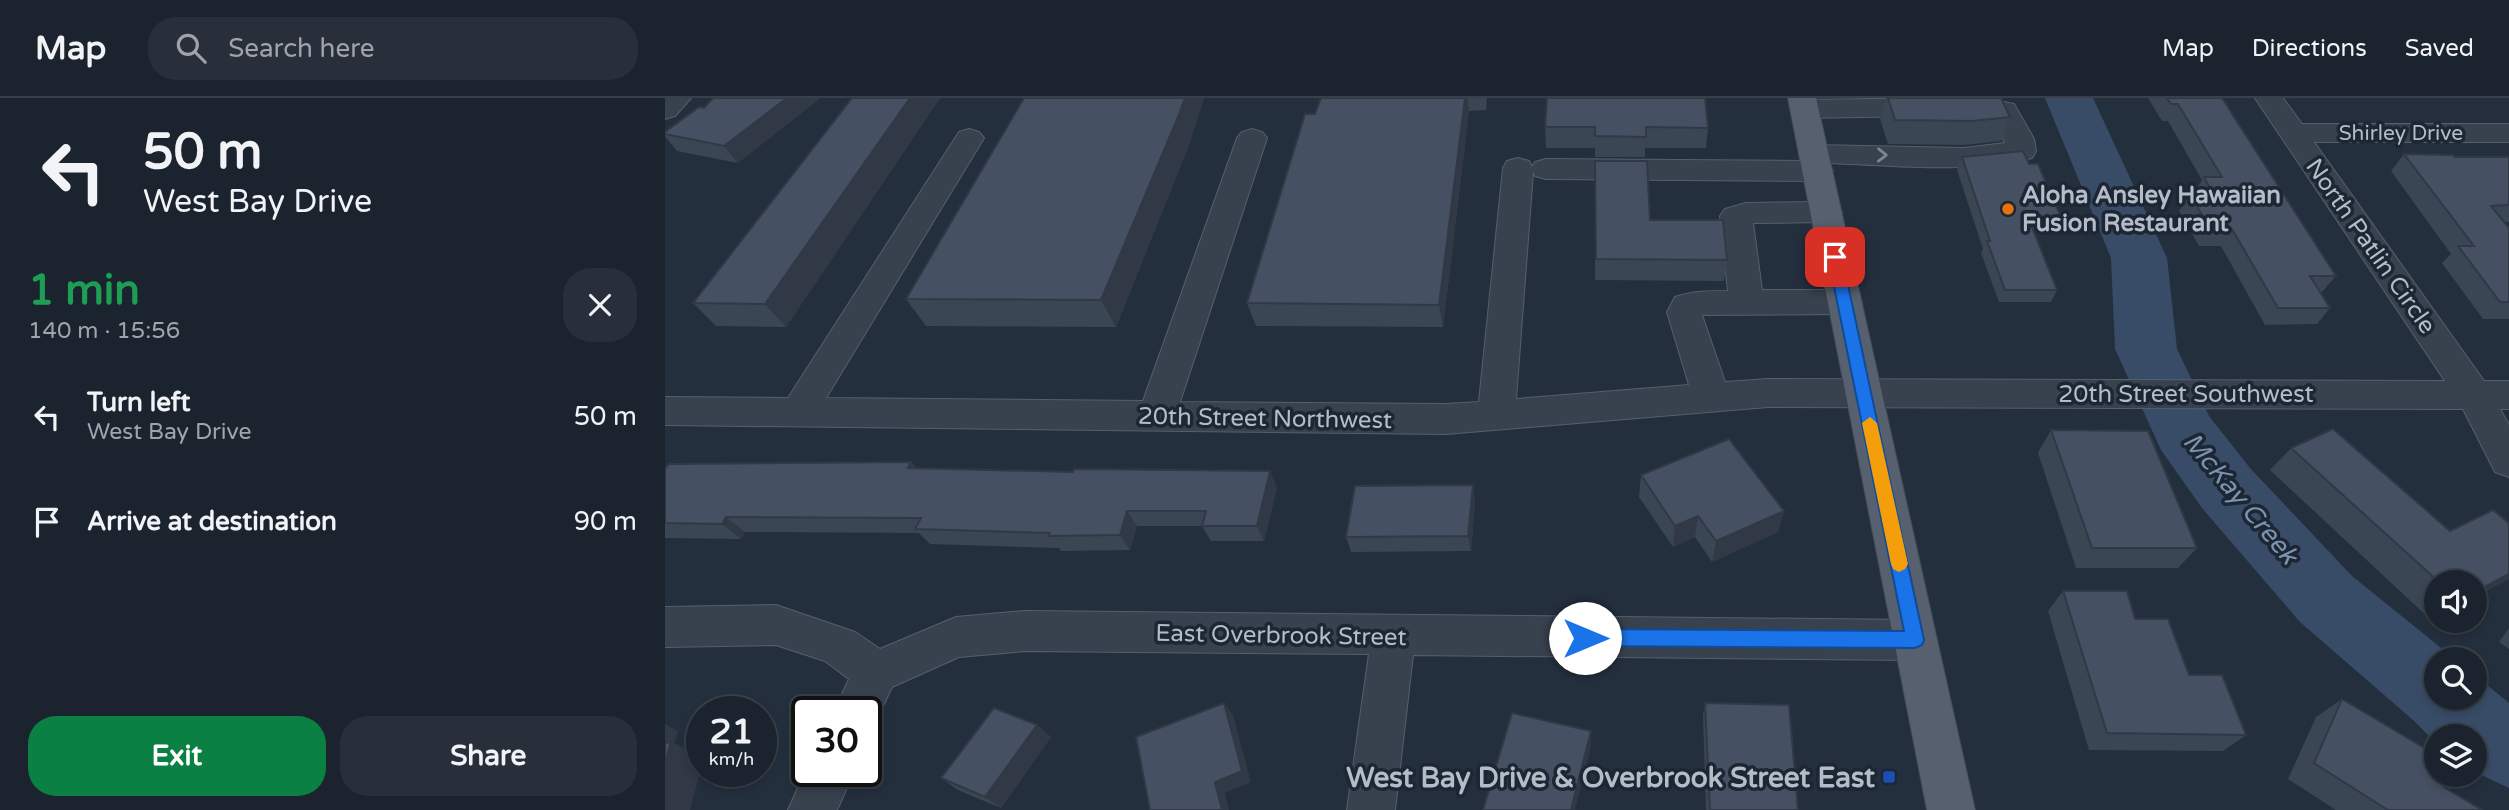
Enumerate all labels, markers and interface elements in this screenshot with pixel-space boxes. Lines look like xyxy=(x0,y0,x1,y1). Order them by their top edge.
search box xyxy=(148,17,638,80)
text: Map xyxy=(35,29,106,68)
icon: search xyxy=(172,29,210,67)
text: Search here xyxy=(228,33,374,64)
text: Map xyxy=(2162,34,2214,63)
text: Directions xyxy=(2252,34,2367,63)
text: Saved xyxy=(2405,34,2474,63)
street label: Shirley Drive xyxy=(2339,121,2463,146)
text: 50 m xyxy=(143,123,262,182)
icon: left xyxy=(28,126,119,217)
one-way arrow xyxy=(1877,148,1888,163)
street label: North Patlin Circle xyxy=(2299,153,2442,339)
place label: Aloha Ansley Hawaiian Fusion Restaurant xyxy=(2022,181,2281,238)
text: West Bay Drive xyxy=(143,183,372,221)
marker: Aloha Ansley Hawaiian Fusion Restaurant xyxy=(2000,201,2016,217)
pin xyxy=(1805,227,1865,287)
icon: arrive xyxy=(1816,238,1854,276)
text: 1 min xyxy=(28,265,140,316)
button: close xyxy=(563,268,637,342)
text: 140 m · 15:56 xyxy=(28,317,180,345)
street label: 20th Street Southwest xyxy=(2058,380,2314,409)
text: Turn left xyxy=(87,387,190,418)
icon: left xyxy=(28,398,66,436)
text: 50 m xyxy=(574,401,637,432)
street label: 20th Street Northwest xyxy=(1138,402,1392,435)
text: West Bay Drive xyxy=(87,418,252,446)
water label: McKay Creek xyxy=(2177,426,2306,572)
icon: arrive xyxy=(28,503,66,541)
text: Arrive at destination xyxy=(87,506,337,537)
text: 90 m xyxy=(574,506,637,537)
map controls xyxy=(2424,570,2487,787)
button: sound xyxy=(2424,570,2487,633)
position arrow xyxy=(1548,601,1622,675)
street label: East Overbrook Street xyxy=(1155,619,1407,652)
button: search xyxy=(2424,647,2487,710)
speed limit sign: 30 xyxy=(791,696,882,787)
text: 21 xyxy=(710,711,753,753)
button: Exit xyxy=(28,716,326,796)
button: Share xyxy=(340,716,637,796)
button: layers xyxy=(2424,724,2487,787)
text: km/h xyxy=(709,748,754,770)
place label: West Bay Drive & Overbrook Street East xyxy=(1346,761,1875,795)
marker: West Bay Drive & Overbrook Street East xyxy=(1881,769,1897,785)

